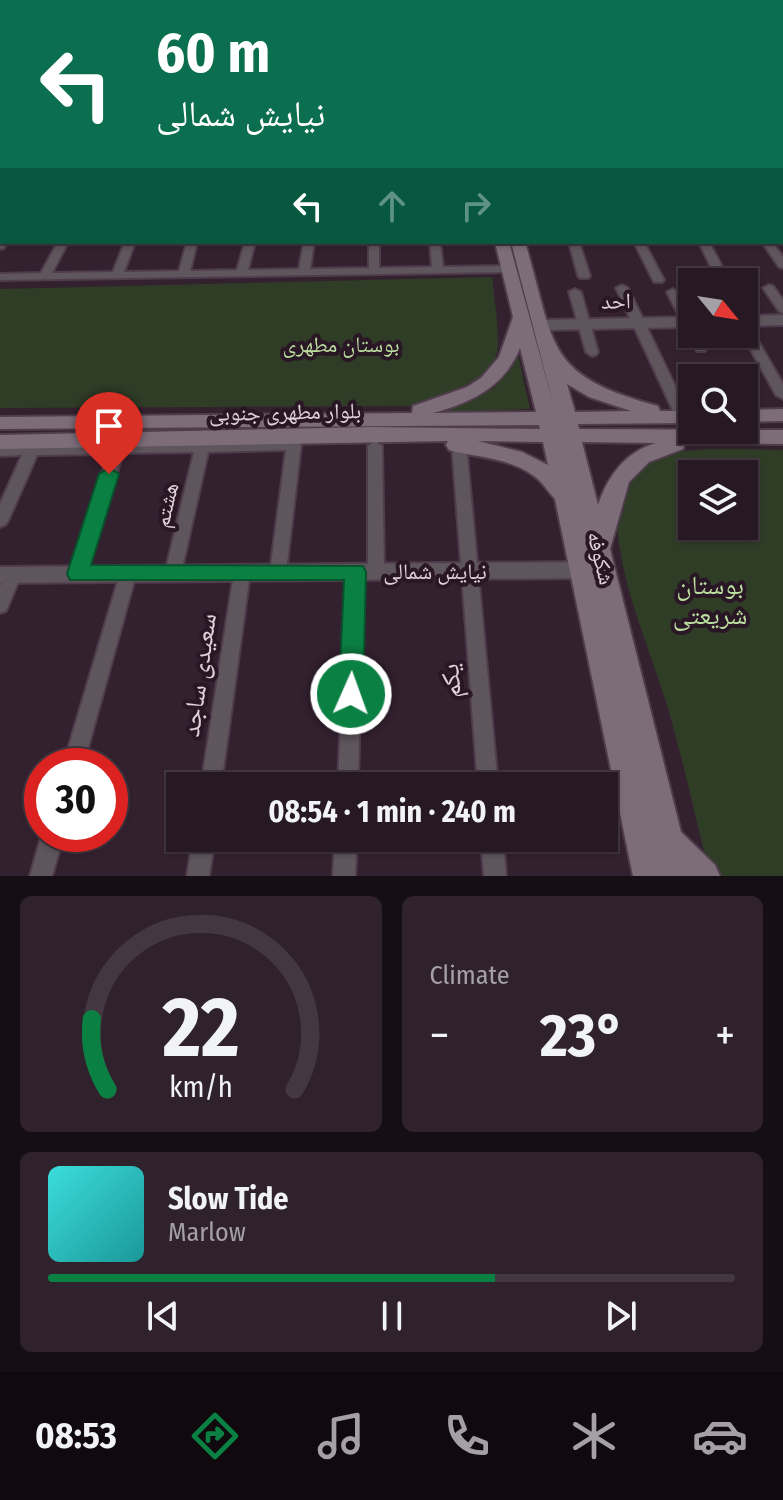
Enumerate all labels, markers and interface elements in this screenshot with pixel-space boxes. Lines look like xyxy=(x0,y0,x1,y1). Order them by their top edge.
text: 60 m xyxy=(156,20,270,87)
icon: left xyxy=(24,32,128,136)
text: نیایش شمالی xyxy=(156,92,325,136)
icon: left xyxy=(286,184,330,228)
icon: ahead xyxy=(370,184,414,228)
icon: right xyxy=(454,184,498,228)
north arrow xyxy=(678,268,758,348)
map controls xyxy=(678,268,758,540)
street label: احد xyxy=(601,287,631,315)
park label: بوستان مطهری xyxy=(282,331,400,358)
button: search xyxy=(678,364,758,444)
pin xyxy=(75,392,143,474)
street label: بلوار مطهری جنوبی xyxy=(209,397,361,427)
icon: arrive xyxy=(87,404,131,448)
button: layers xyxy=(678,460,758,540)
street label: هشتم xyxy=(148,480,185,530)
street label: شکوفه xyxy=(581,529,621,587)
street label: نیایش شمالی xyxy=(383,558,487,585)
park label: بوستان شریعتی xyxy=(673,570,747,631)
street label: سعیدی ساجد xyxy=(175,611,223,739)
position arrow xyxy=(309,652,393,736)
street label: یکم xyxy=(434,662,469,700)
speed limit sign: 30 xyxy=(24,748,128,852)
text: 08:54 · 1 min · 240 m xyxy=(268,794,516,830)
text: Climate xyxy=(430,960,510,991)
text: 22 xyxy=(161,978,239,1078)
text: 23° xyxy=(540,1000,624,1072)
text: − xyxy=(430,1009,449,1062)
text: + xyxy=(715,1009,735,1062)
text: km/h xyxy=(169,1070,233,1105)
text: Slow Tide xyxy=(168,1181,289,1217)
text: Marlow xyxy=(168,1217,246,1248)
icon: previous xyxy=(141,1294,185,1338)
icon: pause xyxy=(370,1294,414,1338)
icon: next xyxy=(599,1294,643,1338)
icon: directions xyxy=(187,1408,243,1464)
icon: music xyxy=(313,1408,369,1464)
icon: phone xyxy=(439,1408,495,1464)
icon: climate xyxy=(566,1408,622,1464)
icon: car xyxy=(692,1408,748,1464)
text: 08:53 xyxy=(35,1414,117,1458)

